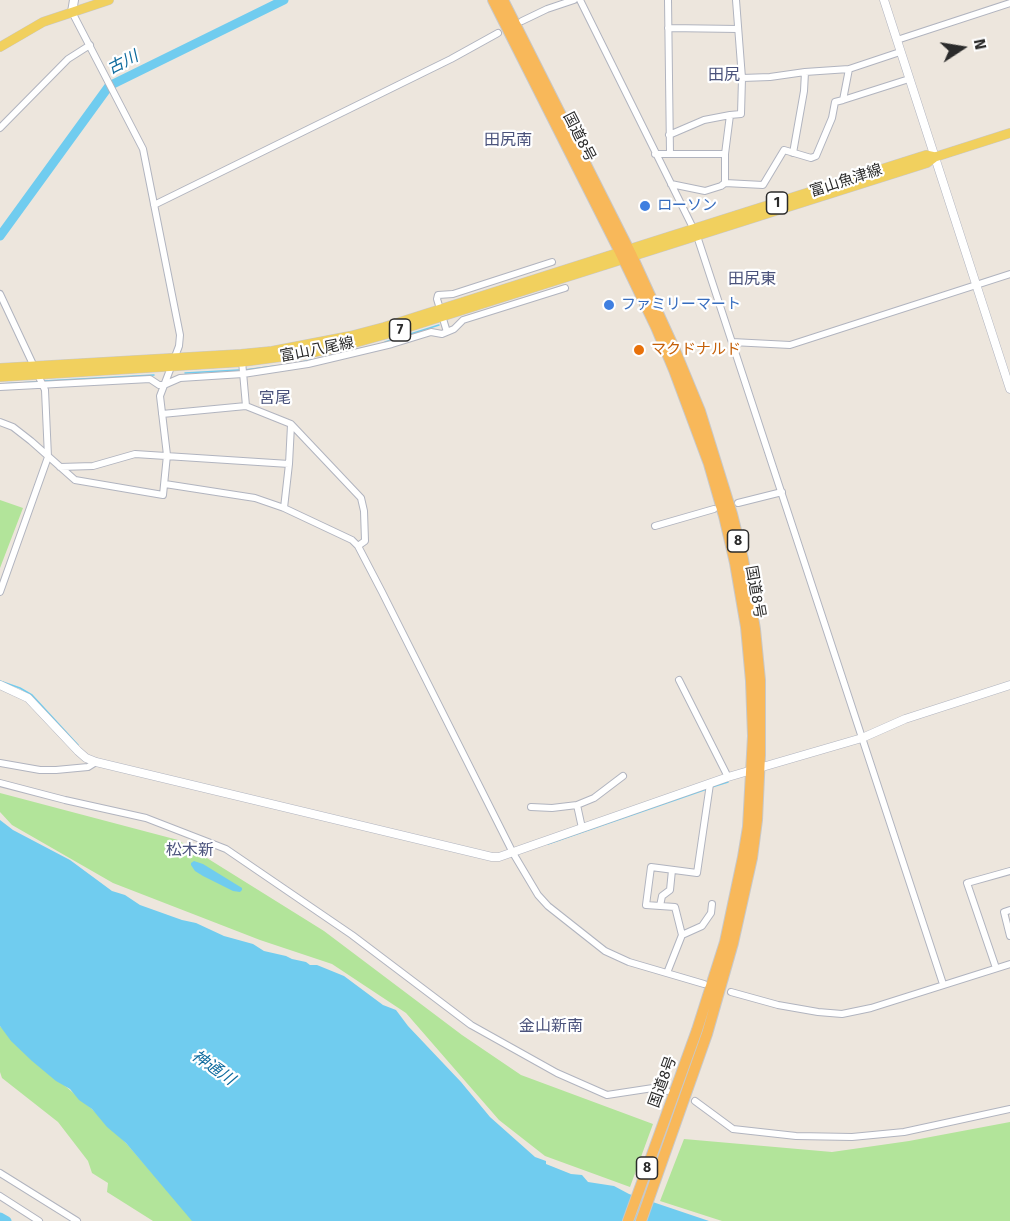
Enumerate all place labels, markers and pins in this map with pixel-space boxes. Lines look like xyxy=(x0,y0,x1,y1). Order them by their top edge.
place label: ローソン xyxy=(657,197,717,215)
marker: ローソン xyxy=(638,199,652,213)
place label: ファミリーマート xyxy=(621,296,741,314)
marker: ファミリーマート xyxy=(602,298,616,312)
place label: マクドナルド xyxy=(651,341,741,359)
marker: マクドナルド xyxy=(632,343,646,357)

